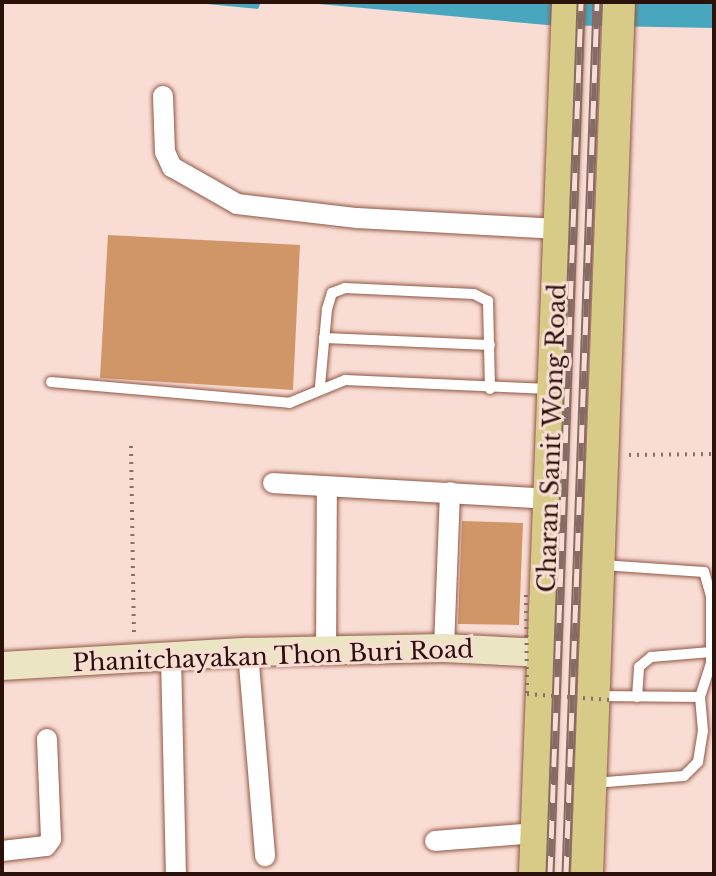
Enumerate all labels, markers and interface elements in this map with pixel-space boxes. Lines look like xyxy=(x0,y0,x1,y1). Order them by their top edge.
street label: Charan Sanit Wong Road xyxy=(532,282,572,594)
street label: Phanitchayakan Thon Buri Road xyxy=(72,635,474,677)

